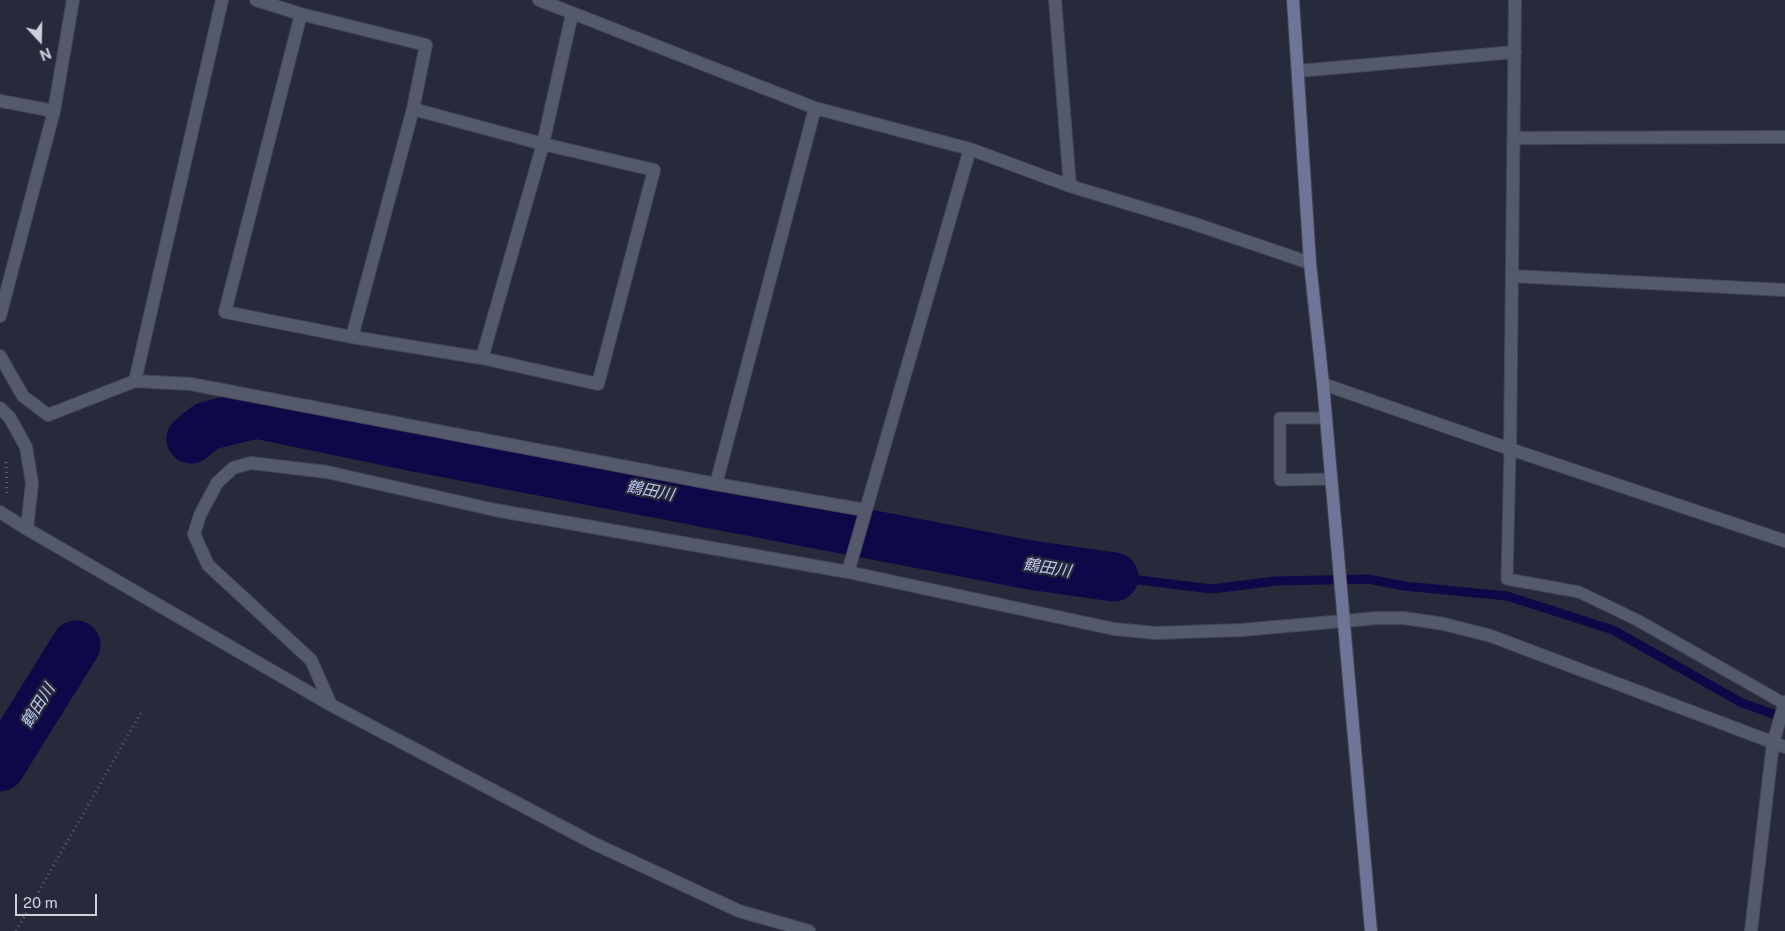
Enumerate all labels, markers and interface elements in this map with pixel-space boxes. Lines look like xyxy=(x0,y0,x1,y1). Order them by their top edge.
north arrow xyxy=(15,15,65,65)
text: N xyxy=(37,45,53,63)
water label: 鶴田川 xyxy=(625,477,675,505)
water label: 鶴田川 xyxy=(1022,555,1072,581)
water label: 鶴田川 xyxy=(17,681,59,731)
scale bar xyxy=(18,884,100,916)
text: 20 m xyxy=(23,894,58,911)

